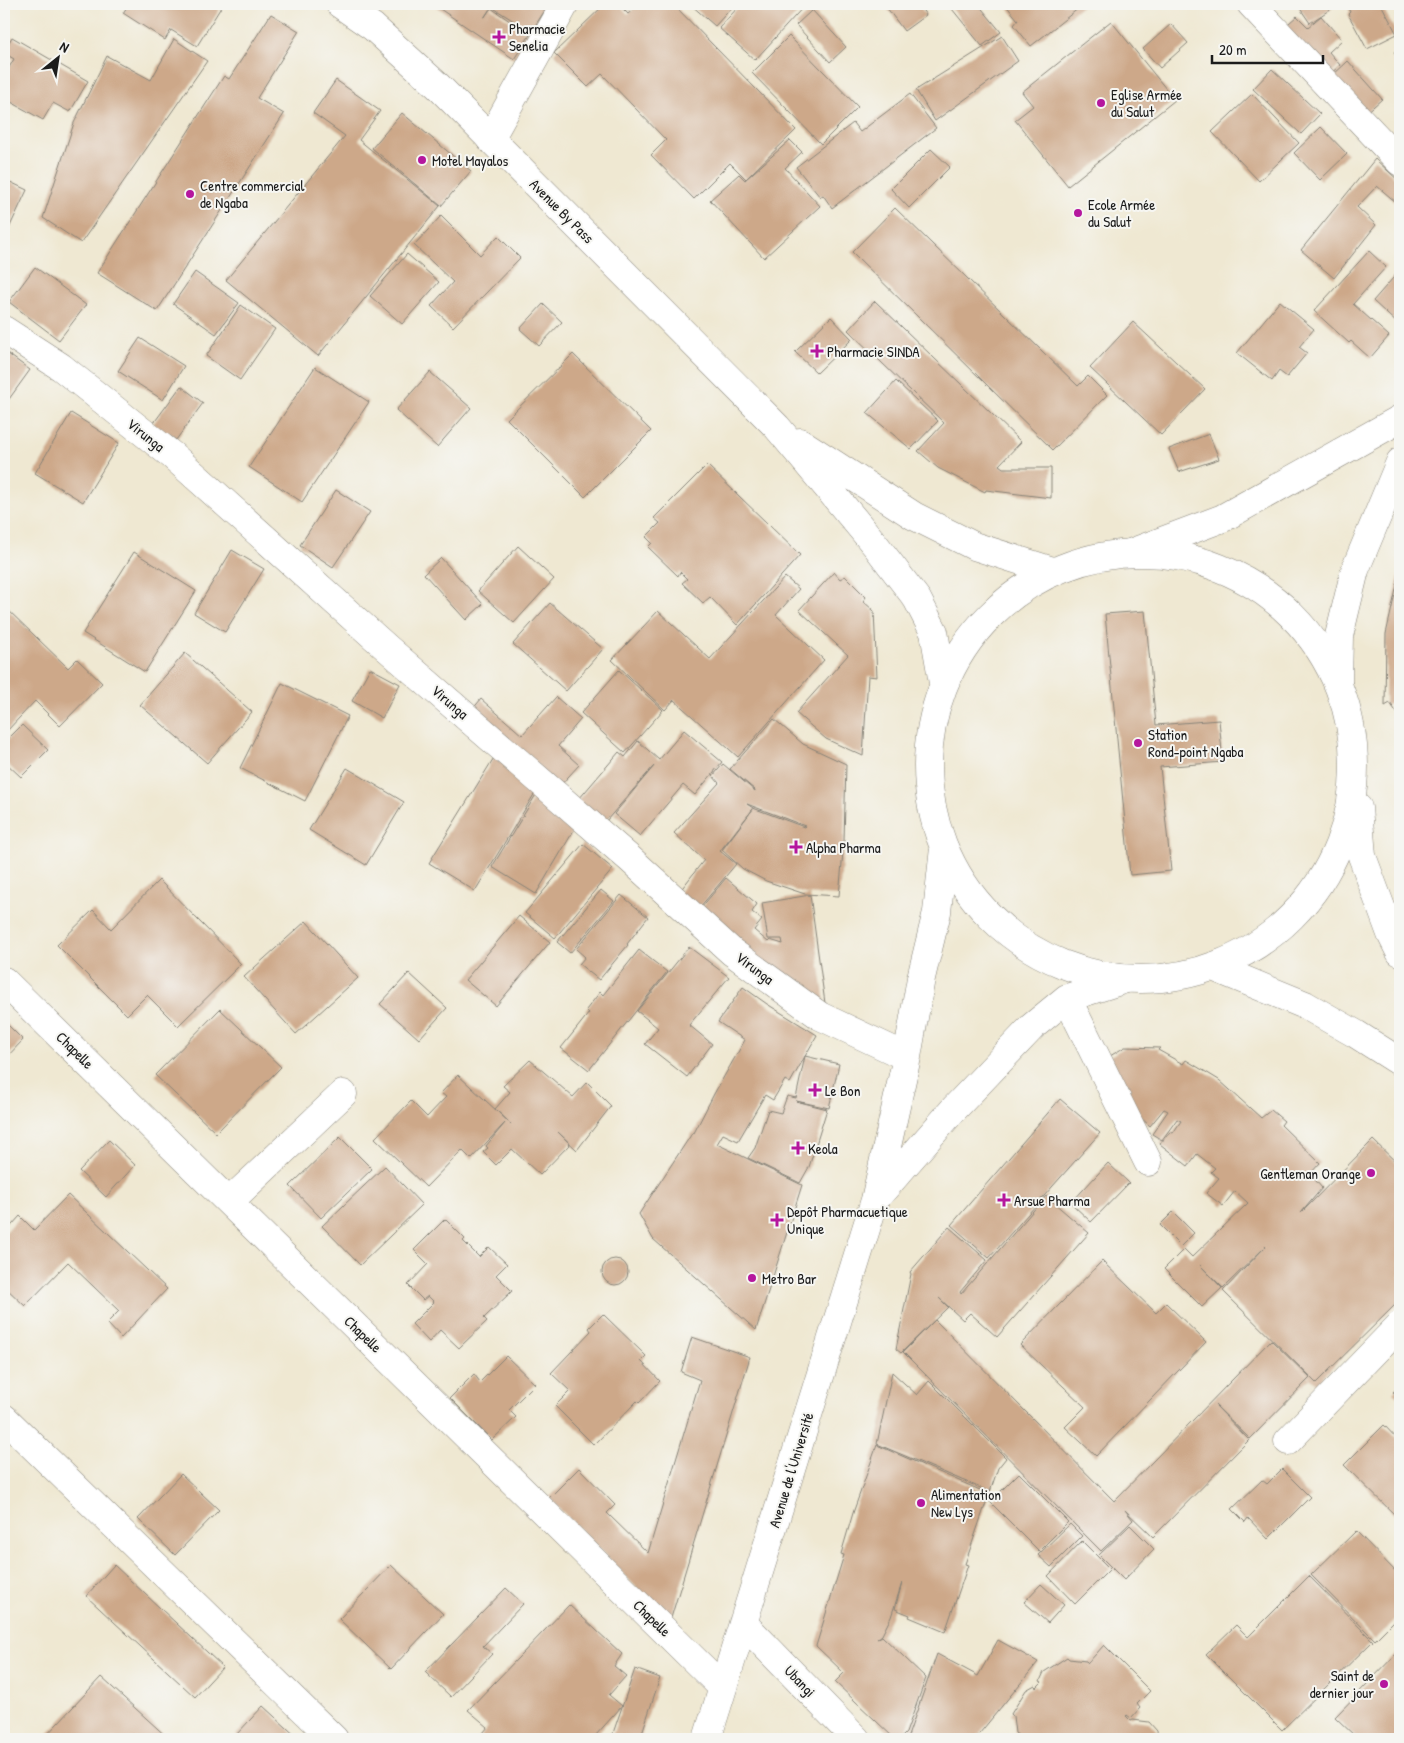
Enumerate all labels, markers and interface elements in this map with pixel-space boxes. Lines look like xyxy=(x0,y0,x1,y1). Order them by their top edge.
place label: Pharmacie Senelia xyxy=(509,18,565,56)
marker: Pharmacie Senelia xyxy=(493,31,505,43)
north arrow xyxy=(32,32,82,82)
scale bar xyxy=(1212,32,1323,64)
text: N xyxy=(57,36,73,57)
text: 20 m xyxy=(1219,39,1246,60)
place label: Eglise Armée du Salut xyxy=(1111,84,1182,122)
marker: Eglise Armée du Salut xyxy=(1095,97,1107,109)
place label: Motel Mayalos xyxy=(432,150,509,171)
marker: Motel Mayalos xyxy=(416,154,428,166)
street label: Avenue By Pass xyxy=(525,174,599,248)
place label: Centre commercial de Ngaba xyxy=(200,175,304,213)
marker: Centre commercial de Ngaba xyxy=(184,188,196,200)
place label: Ecole Armée du Salut xyxy=(1088,194,1155,232)
marker: Ecole Armée du Salut xyxy=(1072,207,1084,219)
place label: Pharmacie SINDA xyxy=(827,341,920,362)
marker: Pharmacie SINDA xyxy=(811,345,823,357)
street label: Virunga xyxy=(123,413,169,457)
street label: Virunga xyxy=(427,680,473,724)
place label: Station Rond-point Ngaba xyxy=(1148,724,1243,762)
marker: Station Rond-point Ngaba xyxy=(1132,737,1144,749)
place label: Alpha Pharma xyxy=(806,837,881,858)
marker: Alpha Pharma xyxy=(790,841,802,853)
street label: Virunga xyxy=(732,947,779,989)
street label: Chapelle xyxy=(52,1027,98,1073)
place label: Le Bon xyxy=(825,1080,861,1101)
marker: Le Bon xyxy=(809,1084,821,1096)
place label: Keola xyxy=(808,1138,838,1159)
marker: Keola xyxy=(792,1142,804,1154)
place label: Gentleman Orange xyxy=(1260,1163,1361,1184)
marker: Gentleman Orange xyxy=(1365,1167,1377,1179)
place label: Arsue Pharma xyxy=(1014,1190,1090,1211)
marker: Arsue Pharma xyxy=(998,1194,1010,1206)
place label: Depôt Pharmacuetique Unique xyxy=(787,1201,908,1239)
marker: Depôt Pharmacuetique Unique xyxy=(771,1214,783,1226)
place label: Metro Bar xyxy=(762,1268,817,1289)
marker: Metro Bar xyxy=(746,1272,758,1284)
street label: Chapelle xyxy=(339,1311,387,1357)
street label: Avenue de l'Université xyxy=(763,1410,819,1530)
place label: Alimentation New Lys xyxy=(931,1484,1001,1522)
marker: Alimentation New Lys xyxy=(915,1497,927,1509)
street label: Chapelle xyxy=(628,1595,676,1641)
street label: Ubangi xyxy=(780,1660,820,1702)
place label: Saint de dernier jour xyxy=(1310,1665,1374,1703)
marker: Saint de dernier jour xyxy=(1378,1678,1390,1690)

